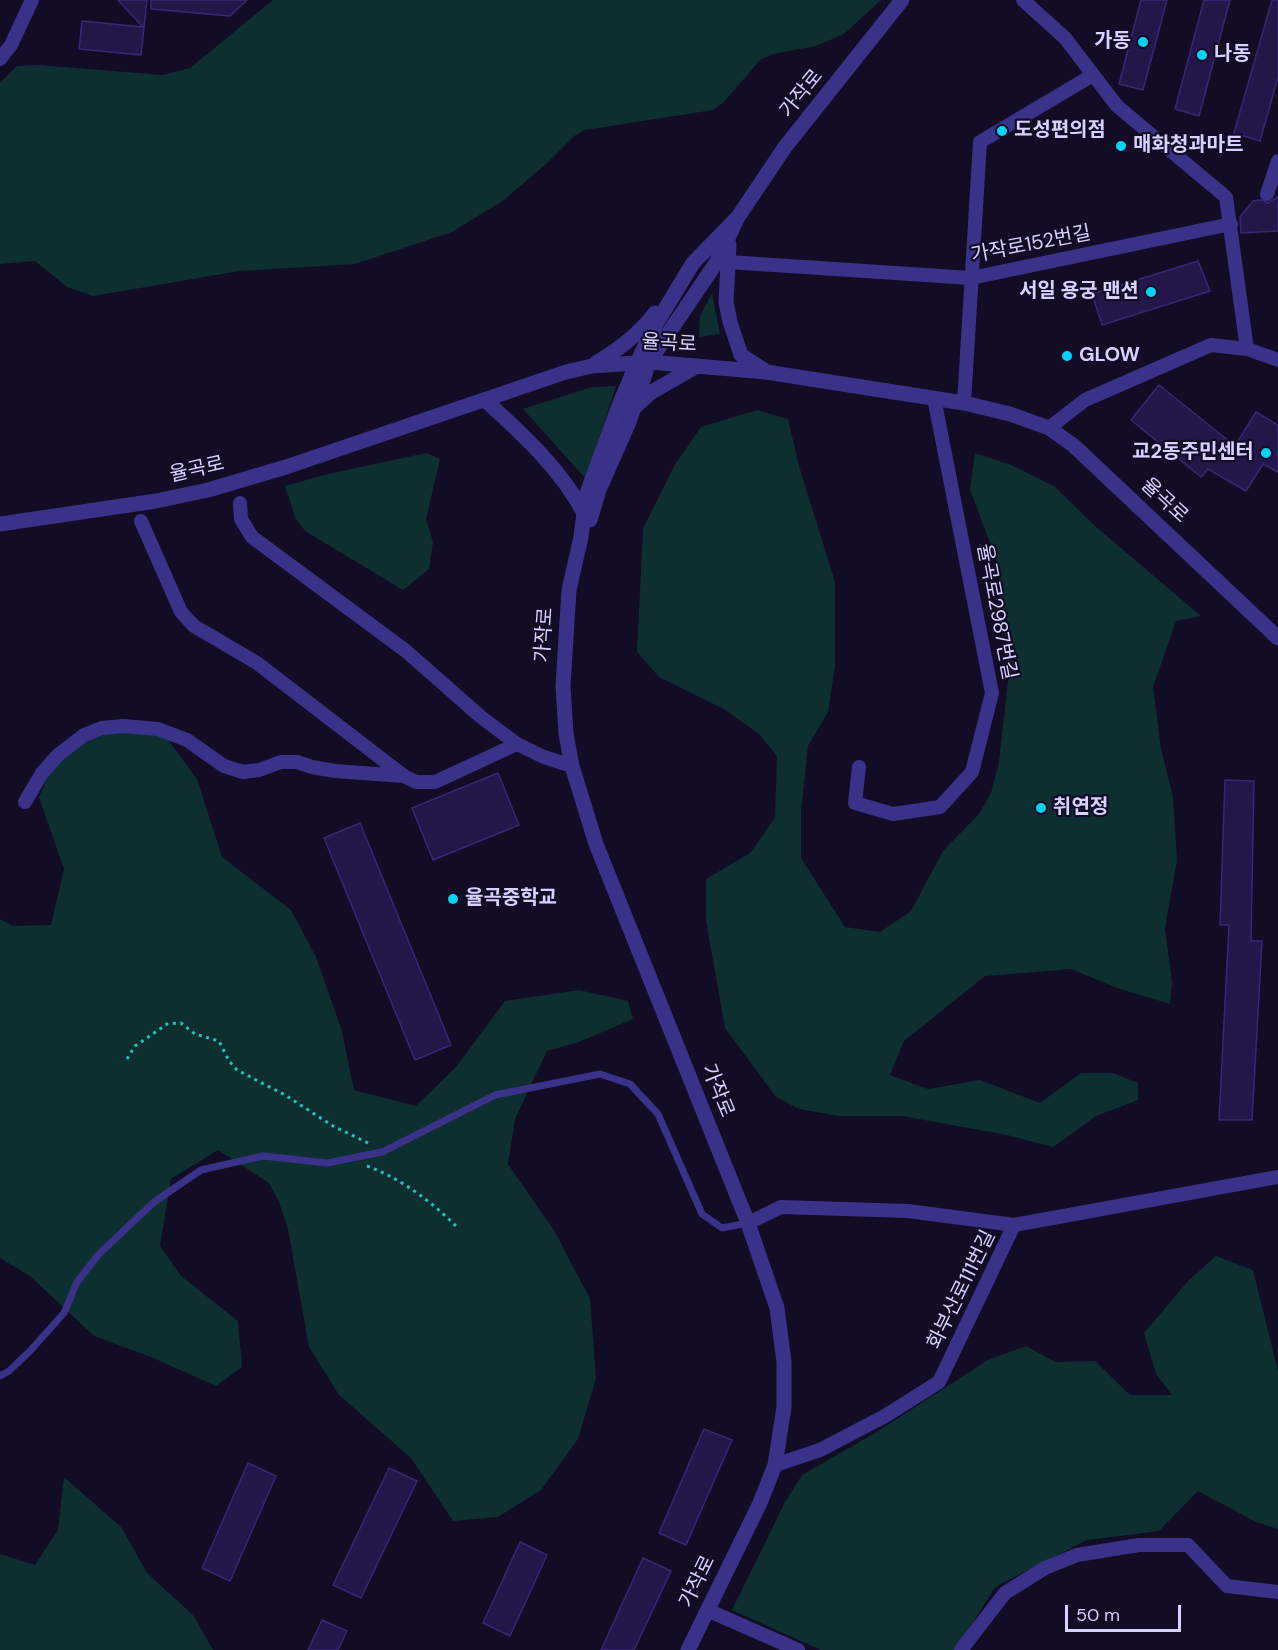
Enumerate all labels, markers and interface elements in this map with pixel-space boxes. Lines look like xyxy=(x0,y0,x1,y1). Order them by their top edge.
place label: 가동 xyxy=(1094,30,1131,54)
marker: 가동 xyxy=(1136,35,1150,49)
place label: 나동 xyxy=(1214,43,1251,67)
marker: 나동 xyxy=(1195,48,1209,62)
street label: 가작로 xyxy=(775,65,829,123)
place label: 도성편의점 xyxy=(1014,119,1106,143)
marker: 도성편의점 xyxy=(995,124,1009,138)
place label: 매화청과마트 xyxy=(1133,134,1243,158)
marker: 매화청과마트 xyxy=(1114,139,1128,153)
street label: 가작로152번길 xyxy=(969,222,1093,268)
place label: 서일 용궁 맨션 xyxy=(1019,280,1139,304)
marker: 서일 용궁 맨션 xyxy=(1144,285,1158,299)
street label: 율곡로 xyxy=(641,331,697,357)
place label: GLOW xyxy=(1079,344,1140,368)
marker: GLOW xyxy=(1060,349,1074,363)
place label: 교2동주민센터 xyxy=(1132,441,1254,465)
marker: 교2동주민센터 xyxy=(1259,446,1273,460)
street label: 율곡로 xyxy=(167,452,227,488)
street label: 율곡로 xyxy=(1136,473,1192,529)
street label: 율곡로2987번길 xyxy=(971,542,1021,682)
street label: 가작로 xyxy=(531,607,559,663)
place label: 취연정 xyxy=(1053,796,1108,820)
marker: 취연정 xyxy=(1034,801,1048,815)
place label: 율곡중학교 xyxy=(465,887,557,911)
marker: 율곡중학교 xyxy=(446,892,460,906)
street label: 가작로 xyxy=(696,1061,738,1121)
street label: 화부산로111번길 xyxy=(923,1227,1001,1353)
street label: 가작로 xyxy=(675,1552,721,1612)
scale bar xyxy=(1068,1593,1184,1631)
text: 50 m xyxy=(1076,1603,1120,1627)

